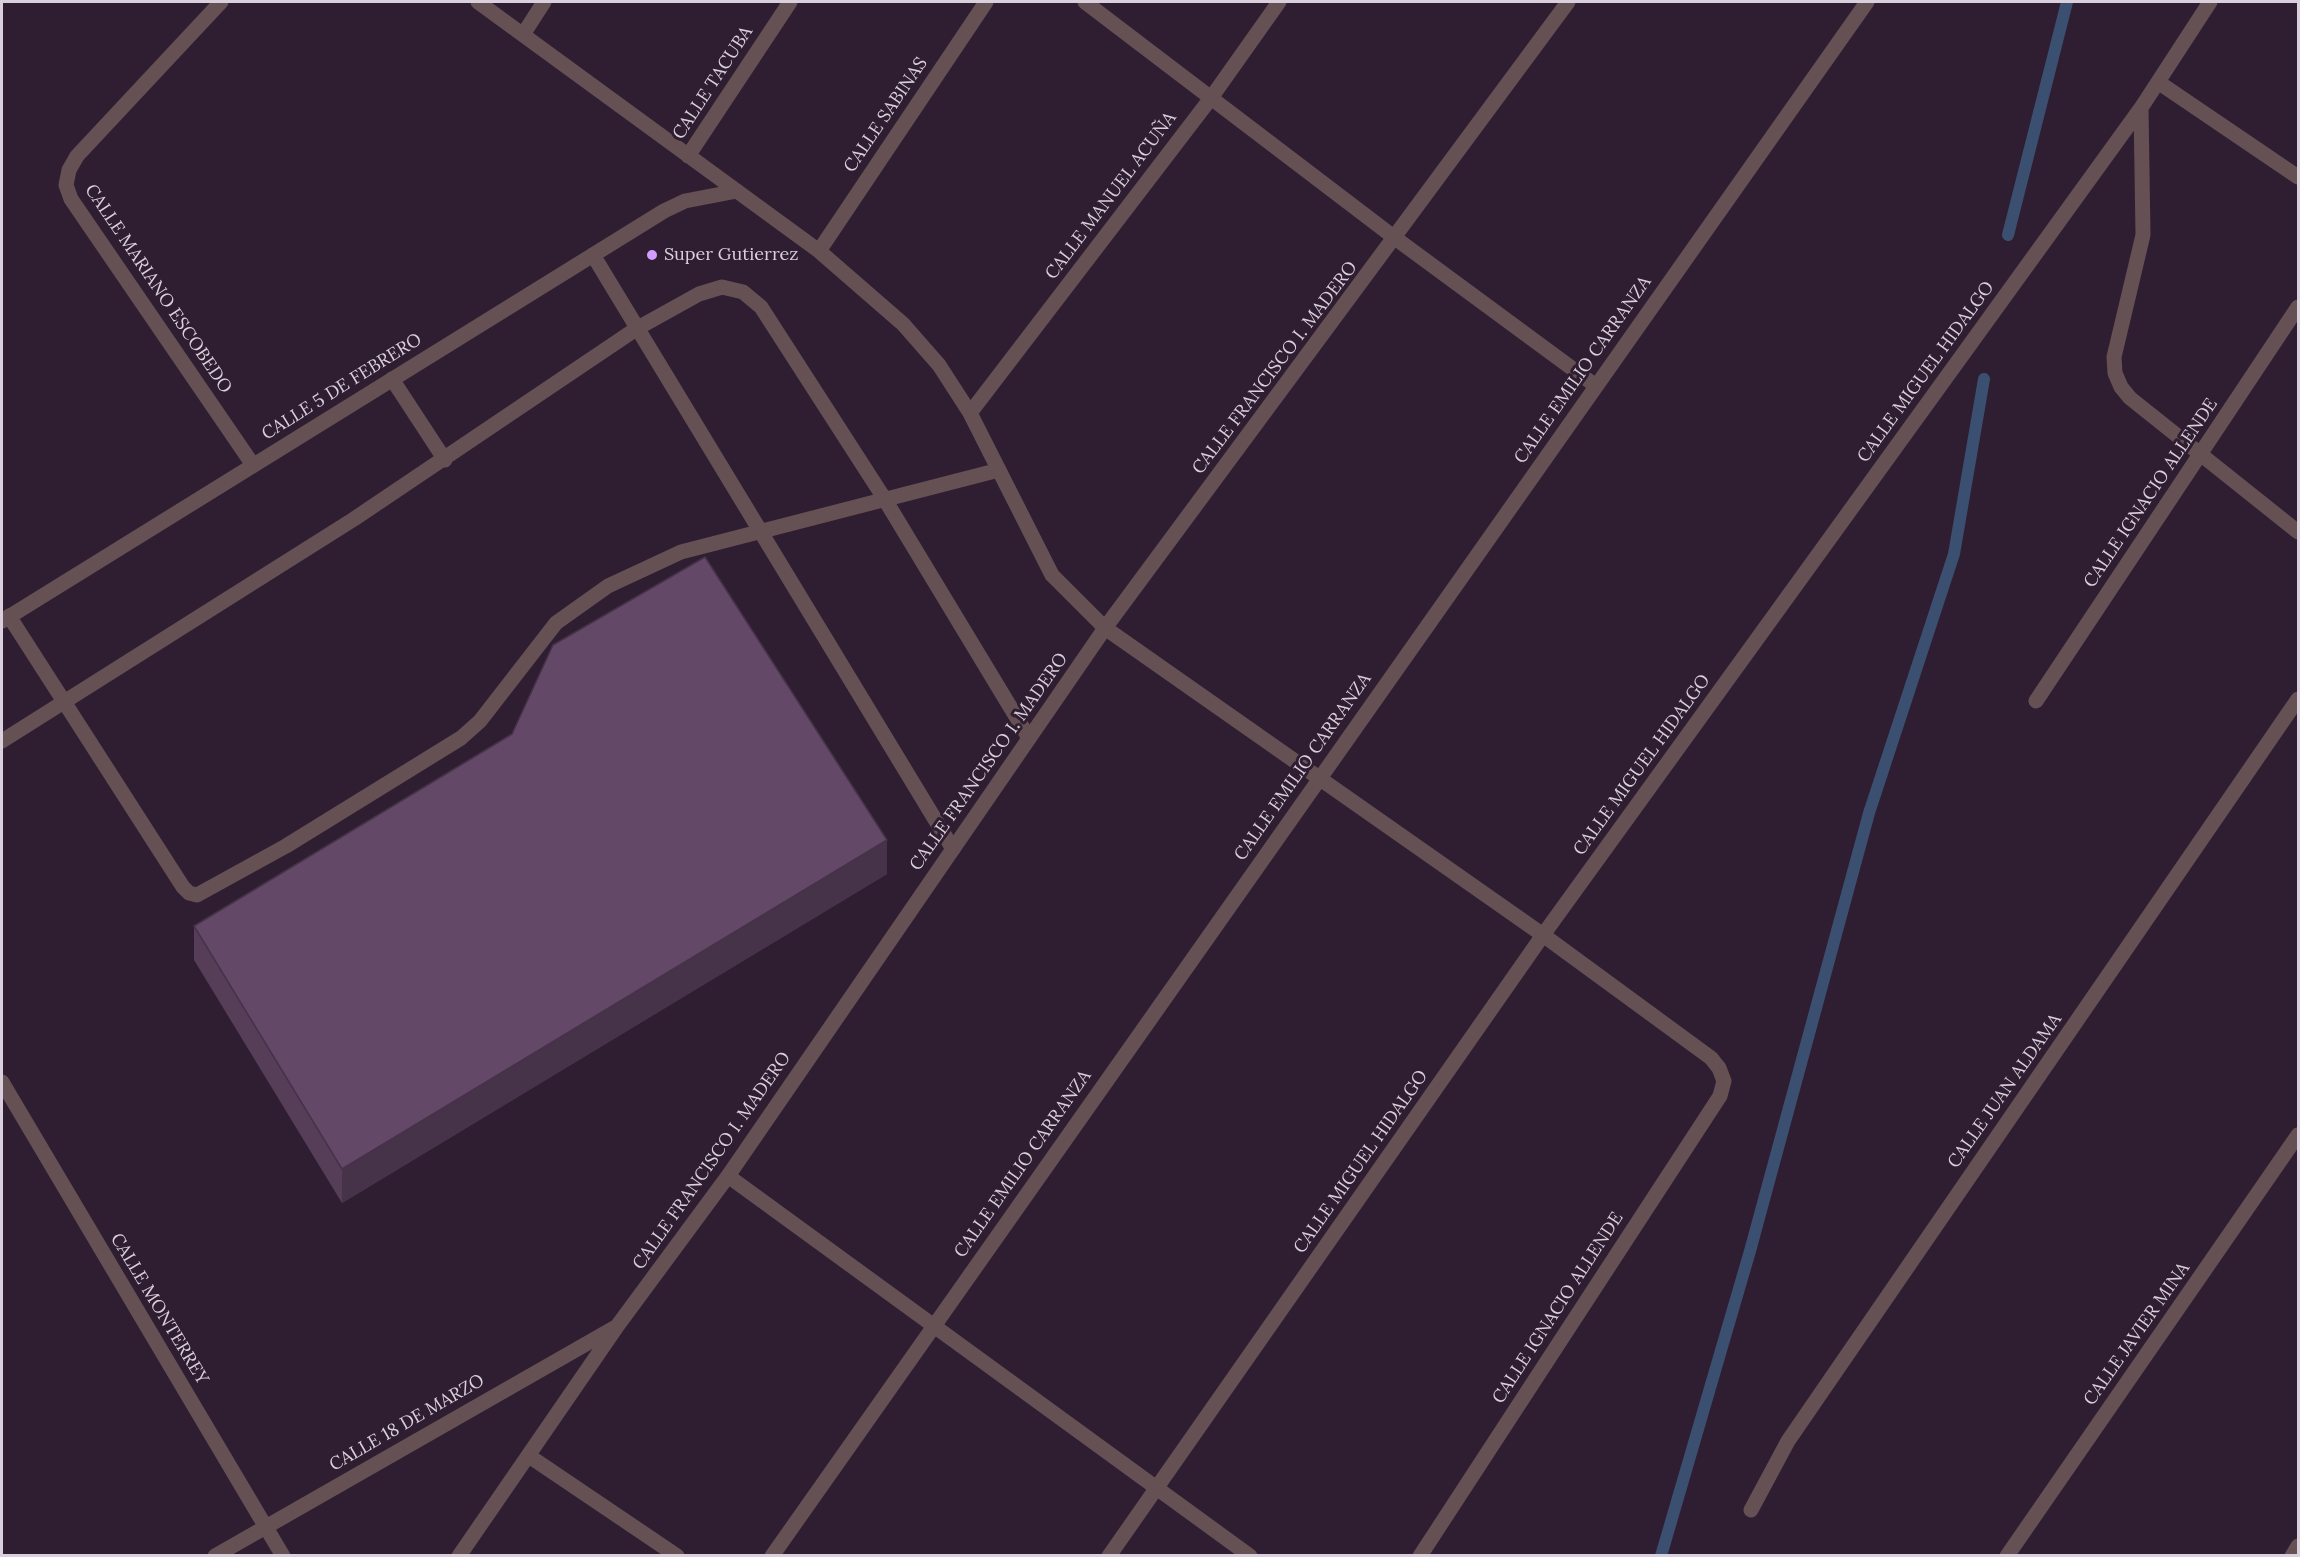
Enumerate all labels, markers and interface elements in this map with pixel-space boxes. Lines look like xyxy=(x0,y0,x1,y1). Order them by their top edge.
street label: CALLE TACUBA xyxy=(668,22,758,144)
street label: CALLE SABINAS xyxy=(840,53,932,177)
street label: CALLE MANUEL ACUÑA xyxy=(1041,108,1181,284)
street label: CALLE MARIANO ESCOBEDO xyxy=(80,180,236,398)
place label: Super Gutierrez xyxy=(664,244,799,266)
marker: Super Gutierrez xyxy=(645,248,659,262)
street label: CALLE FRANCISCO I. MADERO xyxy=(1188,257,1362,479)
street label: CALLE EMILIO CARRANZA xyxy=(1510,272,1656,468)
street label: CALLE MIGUEL HIDALGO xyxy=(1853,277,1999,467)
street label: CALLE 5 DE FEBRERO xyxy=(258,329,426,445)
street label: CALLE IGNACIO ALLENDE xyxy=(2079,394,2223,592)
street label: CALLE FRANCISCO I. MADERO xyxy=(905,649,1073,875)
street label: CALLE EMILIO CARRANZA xyxy=(1230,669,1376,865)
street label: CALLE MIGUEL HIDALGO xyxy=(1569,670,1715,860)
street label: CALLE JUAN ALDAMA xyxy=(1943,1010,2067,1172)
street label: CALLE FRANCISCO I. MADERO xyxy=(628,1048,796,1274)
street label: CALLE EMILIO CARRANZA xyxy=(950,1066,1096,1262)
street label: CALLE MIGUEL HIDALGO xyxy=(1289,1066,1433,1258)
street label: CALLE IGNACIO ALLENDE xyxy=(1488,1208,1628,1408)
street label: CALLE MONTERREY xyxy=(105,1229,213,1389)
street label: CALLE JAVIER MINA xyxy=(2079,1258,2195,1410)
street label: CALLE 18 DE MARZO xyxy=(326,1370,488,1476)

